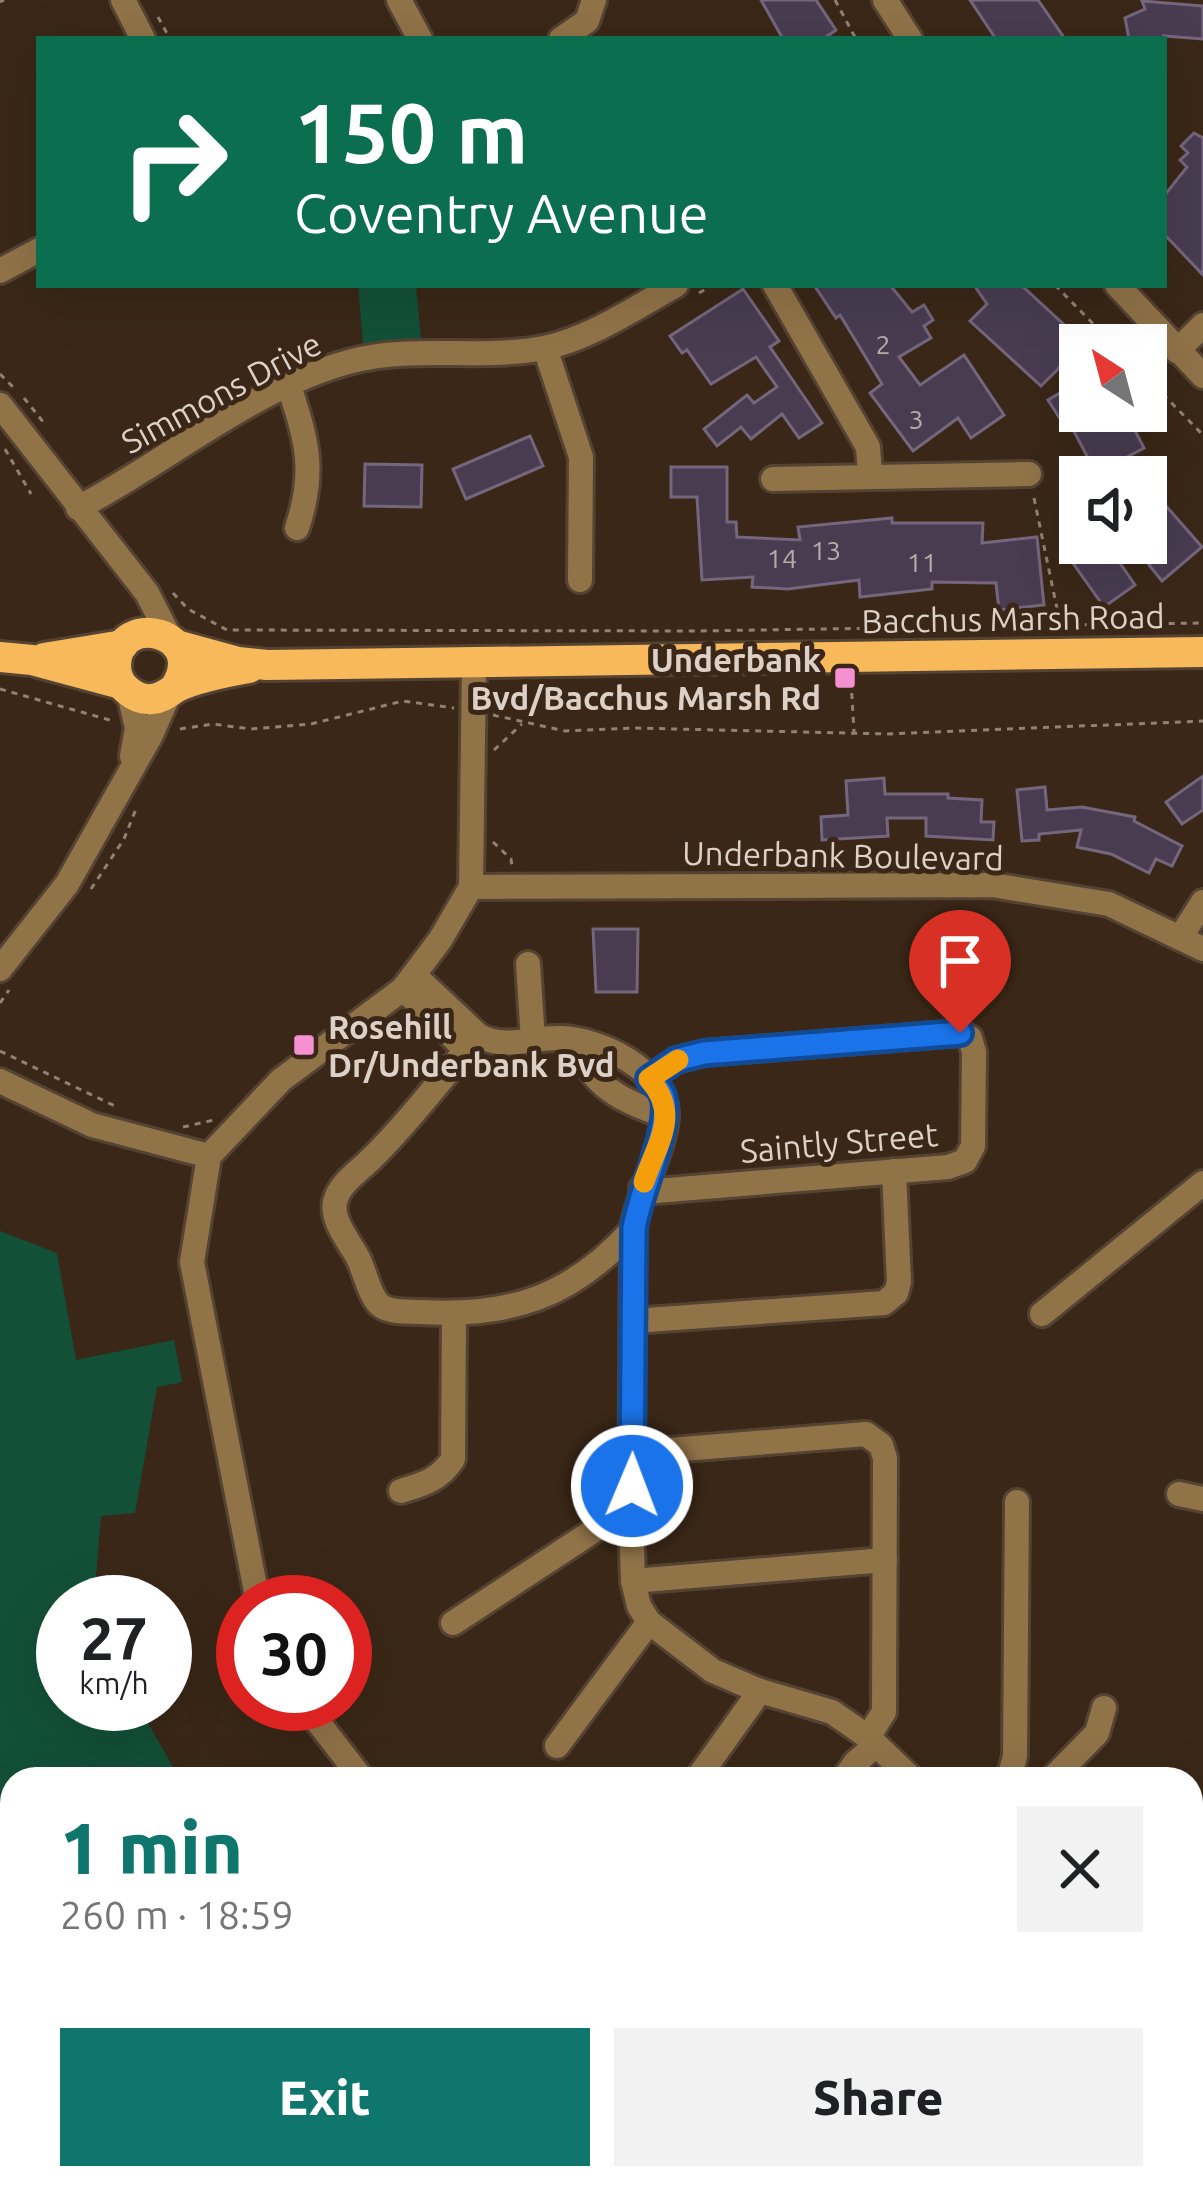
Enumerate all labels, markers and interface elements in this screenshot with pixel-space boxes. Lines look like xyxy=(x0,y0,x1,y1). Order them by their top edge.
icon: right xyxy=(96,84,252,240)
text: 150 m xyxy=(294,85,528,179)
text: Coventry Avenue xyxy=(294,183,709,243)
street label: Simmons Drive xyxy=(115,324,327,460)
north arrow xyxy=(1059,324,1167,432)
map controls xyxy=(1059,324,1167,564)
house number: 2 xyxy=(875,329,891,359)
house number: 3 xyxy=(908,404,924,434)
button: sound xyxy=(1059,456,1167,564)
house number: 13 xyxy=(811,535,841,565)
house number: 14 xyxy=(767,543,797,573)
house number: 11 xyxy=(907,547,937,577)
street label: Bacchus Marsh Road xyxy=(861,597,1165,639)
place label: Underbank Bvd/Bacchus Marsh Rd xyxy=(471,641,821,716)
marker: Underbank Bvd/Bacchus Marsh Rd xyxy=(832,665,858,691)
street label: Underbank Boulevard xyxy=(682,834,1004,876)
pin xyxy=(909,910,1011,1033)
icon: arrive xyxy=(927,928,993,994)
place label: Rosehill Dr/Underbank Bvd xyxy=(328,1008,615,1083)
marker: Rosehill Dr/Underbank Bvd xyxy=(291,1032,317,1058)
street label: Saintly Street xyxy=(739,1115,939,1169)
position arrow xyxy=(569,1423,695,1549)
speed limit sign: 30 xyxy=(216,1575,372,1731)
text: 27 xyxy=(80,1604,148,1671)
text: km/h xyxy=(79,1666,149,1700)
button: close xyxy=(1017,1806,1143,1932)
text: 1 min xyxy=(60,1807,243,1888)
text: 260 m · 18:59 xyxy=(60,1893,294,1936)
button: Exit xyxy=(60,2028,590,2166)
button: Share xyxy=(614,2028,1143,2166)

